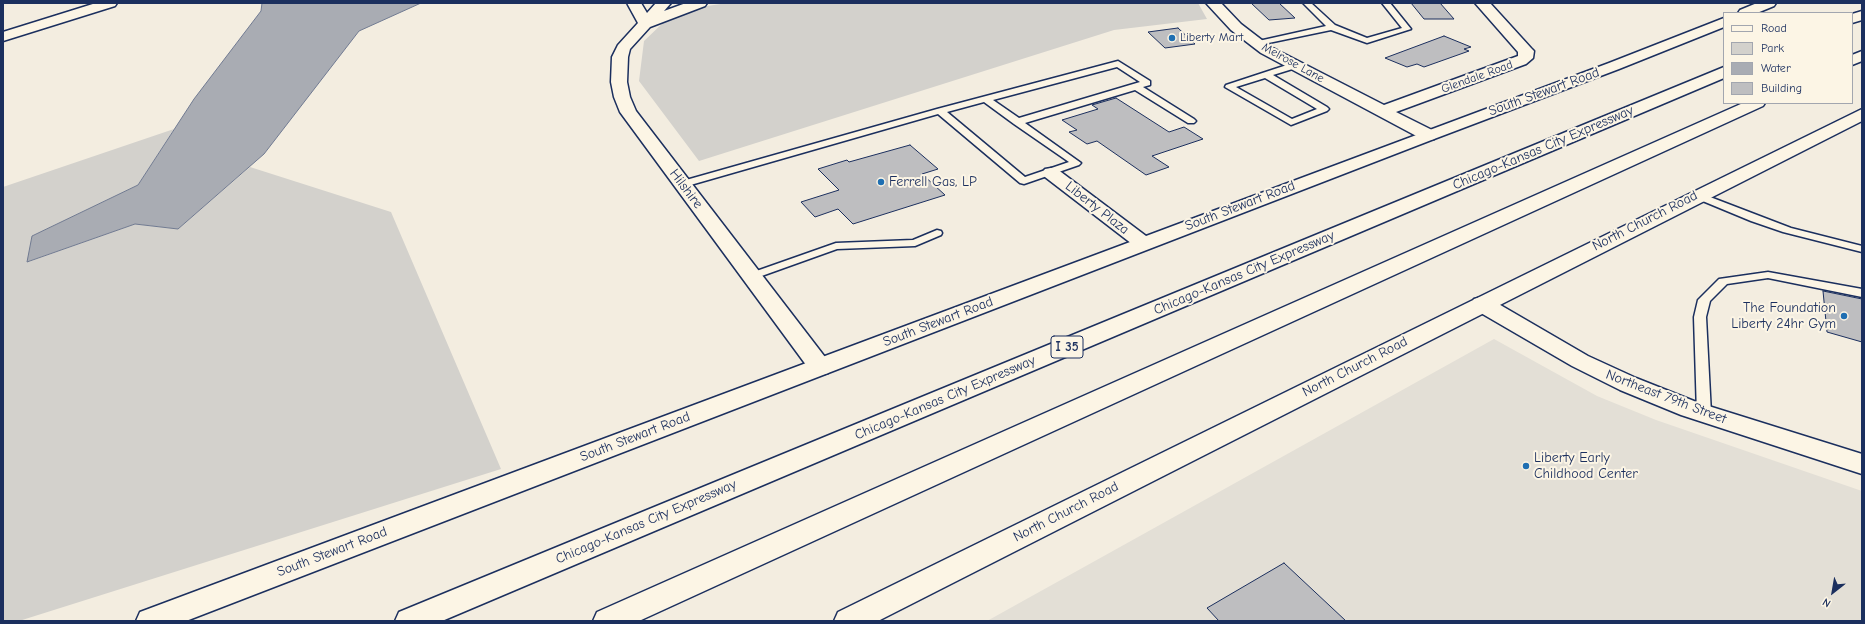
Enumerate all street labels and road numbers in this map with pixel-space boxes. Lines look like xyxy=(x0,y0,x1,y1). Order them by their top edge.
street label: Melrose Lane xyxy=(1259,40,1327,86)
street label: Glendale Road xyxy=(1439,57,1515,97)
street label: South Stewart Road xyxy=(1486,64,1602,120)
street label: Chicago-Kansas City Expressway xyxy=(1450,102,1636,194)
street label: Hilshire xyxy=(666,166,706,212)
street label: South Stewart Road xyxy=(1183,177,1297,235)
street label: Liberty Plaza xyxy=(1062,178,1132,238)
street label: North Church Road xyxy=(1590,187,1700,255)
street label: Chicago-Kansas City Expressway xyxy=(1151,227,1337,319)
street label: South Stewart Road xyxy=(881,293,995,351)
street label: North Church Road xyxy=(1300,333,1410,401)
road number: I 35 xyxy=(1051,336,1083,358)
street label: Chicago-Kansas City Expressway xyxy=(852,352,1038,444)
street label: Northeast 79th Street xyxy=(1603,366,1729,428)
street label: South Stewart Road xyxy=(578,408,692,466)
street label: Chicago-Kansas City Expressway xyxy=(553,476,739,568)
street label: North Church Road xyxy=(1011,478,1121,546)
street label: South Stewart Road xyxy=(275,523,389,581)

